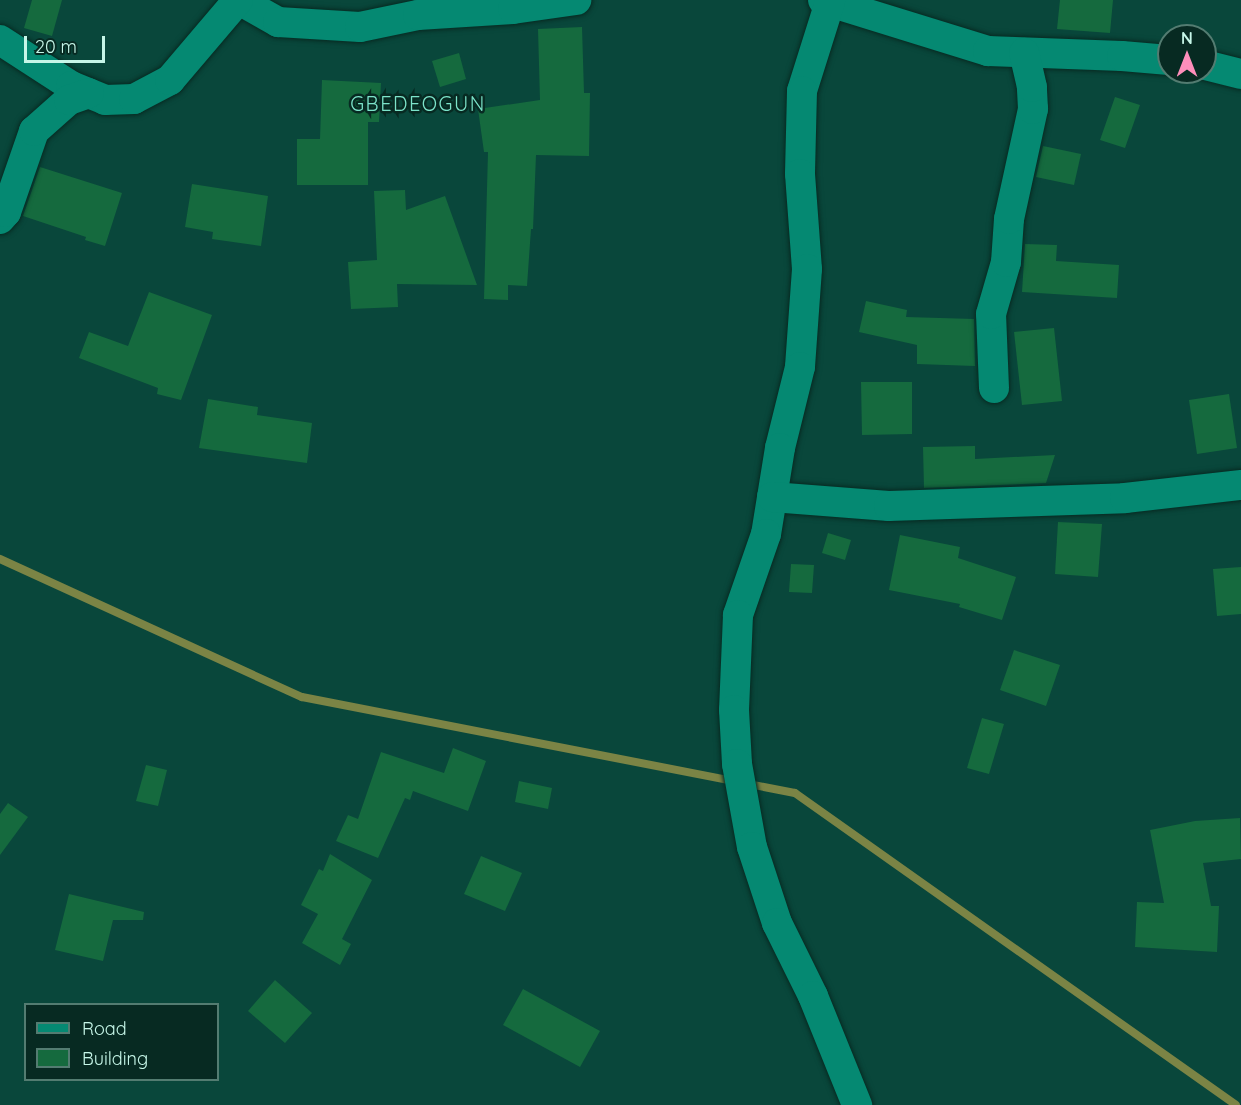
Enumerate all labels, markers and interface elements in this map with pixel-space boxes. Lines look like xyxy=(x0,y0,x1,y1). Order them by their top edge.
scale bar xyxy=(27,24,108,62)
north arrow xyxy=(1157,24,1217,84)
text: N xyxy=(1181,28,1193,48)
text: 20 m xyxy=(35,35,77,58)
district label: GBEDEOGUN xyxy=(350,91,486,115)
legend xyxy=(24,1003,219,1081)
text: Road xyxy=(82,1017,127,1040)
text: Building xyxy=(82,1047,148,1070)

